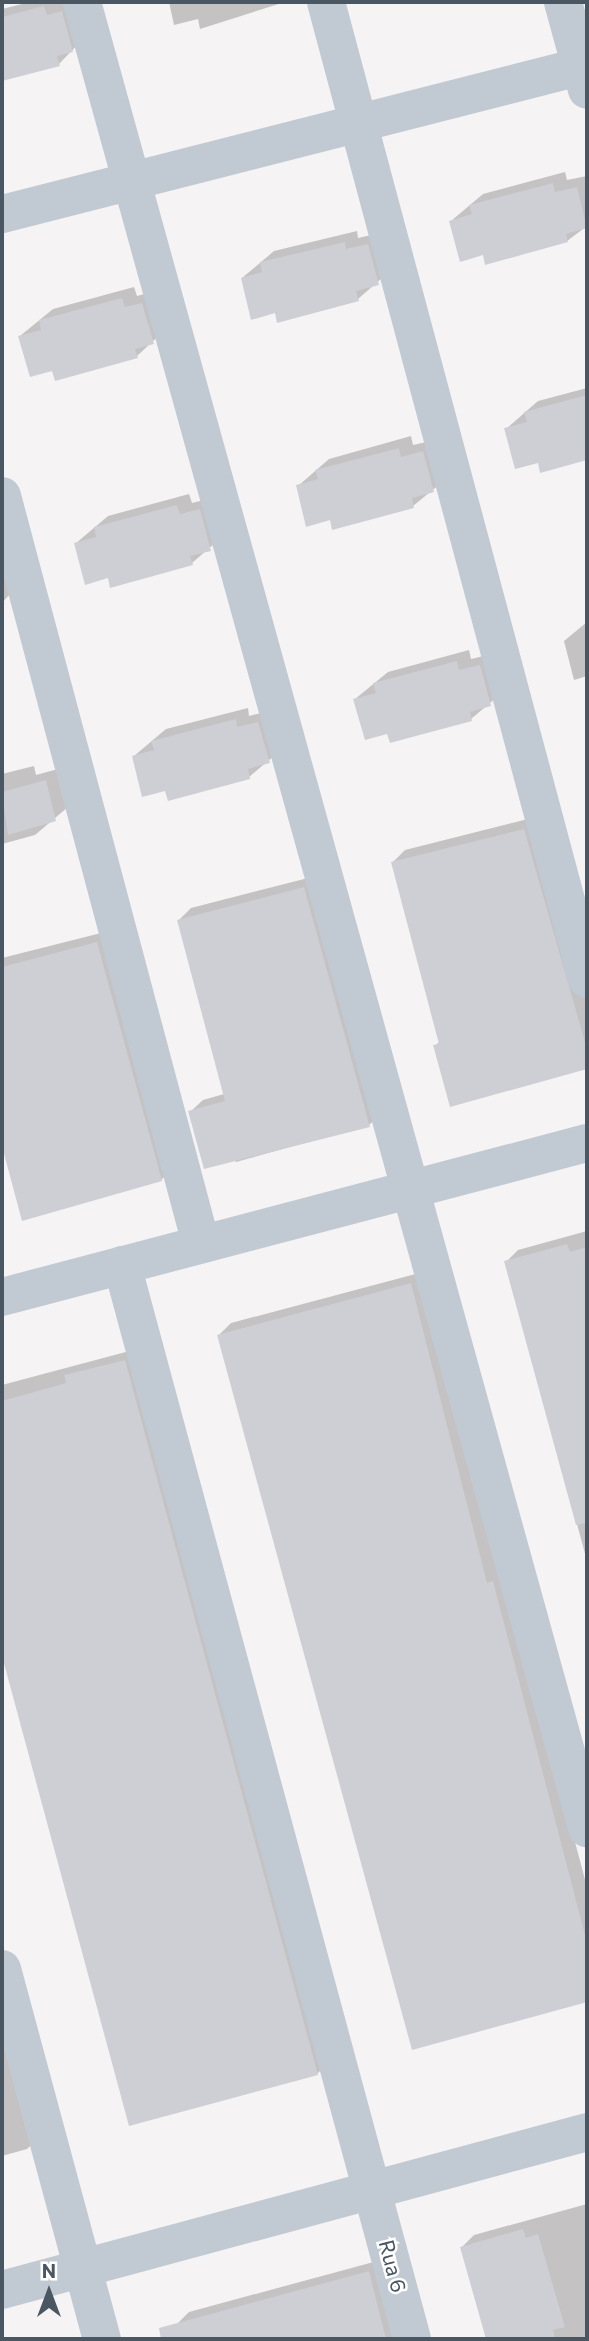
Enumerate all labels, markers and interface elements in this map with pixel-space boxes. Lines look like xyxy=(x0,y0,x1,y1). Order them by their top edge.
street label: Rua 6 xyxy=(374,2237,412,2295)
north arrow xyxy=(14,2257,84,2327)
text: N xyxy=(42,2259,56,2282)

